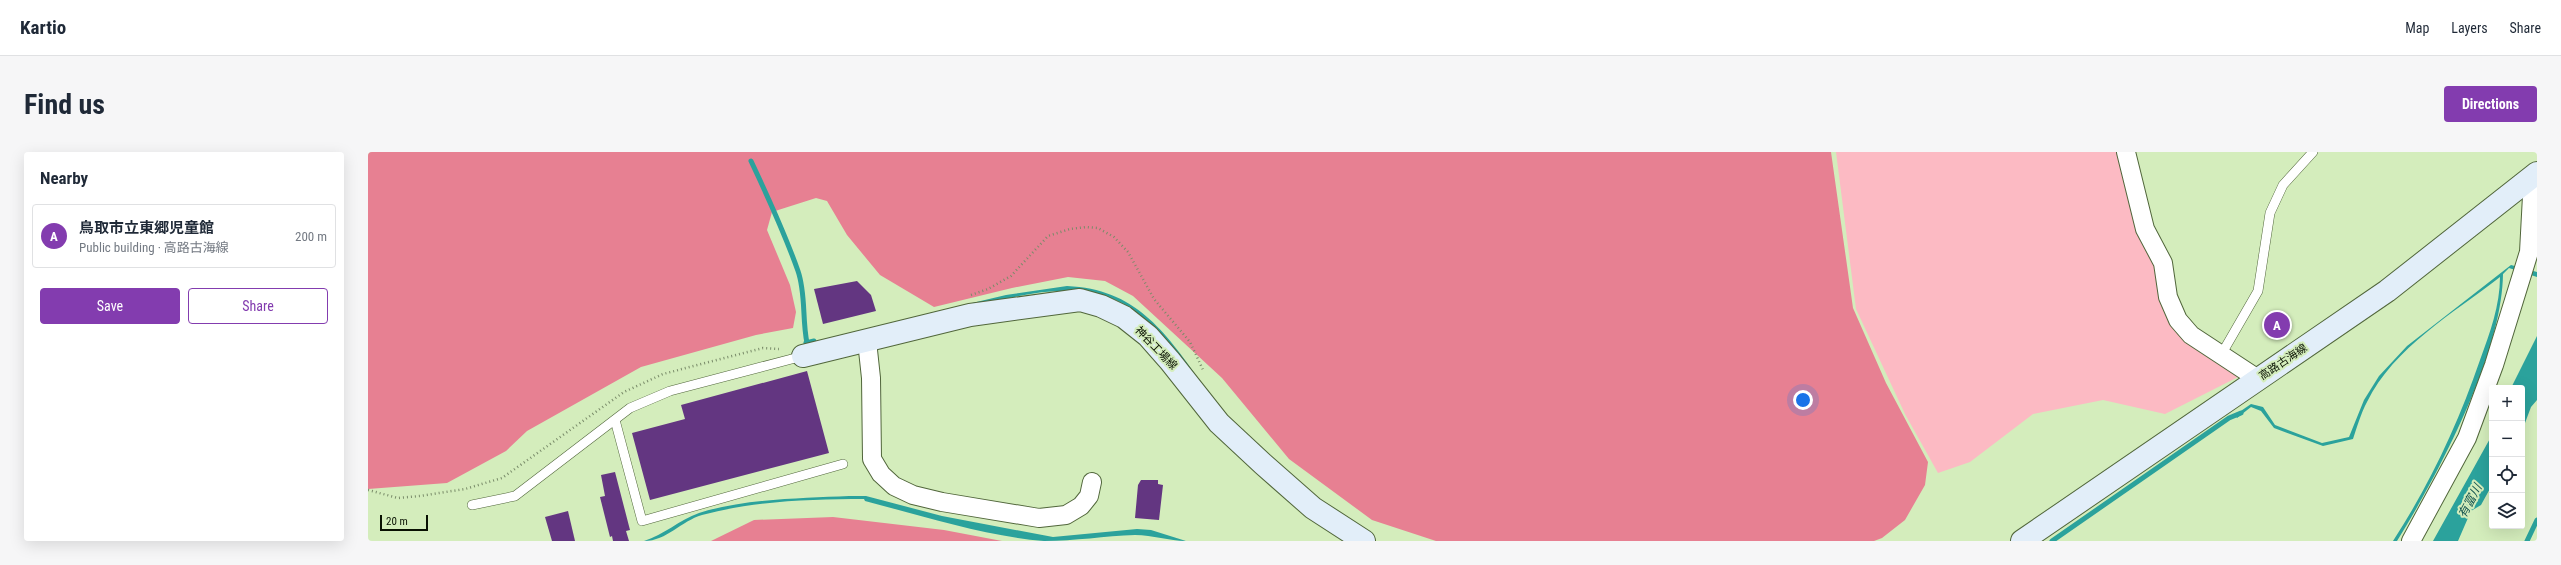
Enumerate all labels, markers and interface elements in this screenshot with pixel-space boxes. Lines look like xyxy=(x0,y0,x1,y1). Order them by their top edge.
text: Kartio xyxy=(20,16,66,39)
text: Map xyxy=(2405,20,2429,36)
text: Layers xyxy=(2451,20,2488,36)
text: Share xyxy=(2510,20,2541,36)
button: Directions xyxy=(2444,86,2537,122)
text: Find us xyxy=(24,88,105,121)
text: Nearby xyxy=(40,168,88,188)
text: 鳥取市立東郷児童館 xyxy=(79,219,214,237)
text: A xyxy=(50,229,58,244)
text: 200 m xyxy=(295,229,327,244)
text: Public building · 高路古海線 xyxy=(79,240,229,255)
button: Save xyxy=(40,288,180,324)
button: Share xyxy=(188,288,328,324)
pin: A xyxy=(2264,310,2290,340)
street label: 神谷工場線 xyxy=(1132,324,1180,372)
street label: 高路古海線 xyxy=(2257,341,2309,383)
map controls xyxy=(2489,385,2525,529)
button: + xyxy=(2489,385,2525,421)
your location xyxy=(1793,390,1813,410)
button: − xyxy=(2489,421,2525,457)
button: locate xyxy=(2489,457,2525,493)
water label: 有富川 xyxy=(2455,480,2486,520)
button: layers xyxy=(2489,493,2525,529)
scale bar xyxy=(380,513,428,532)
text: 20 m xyxy=(386,515,408,528)

